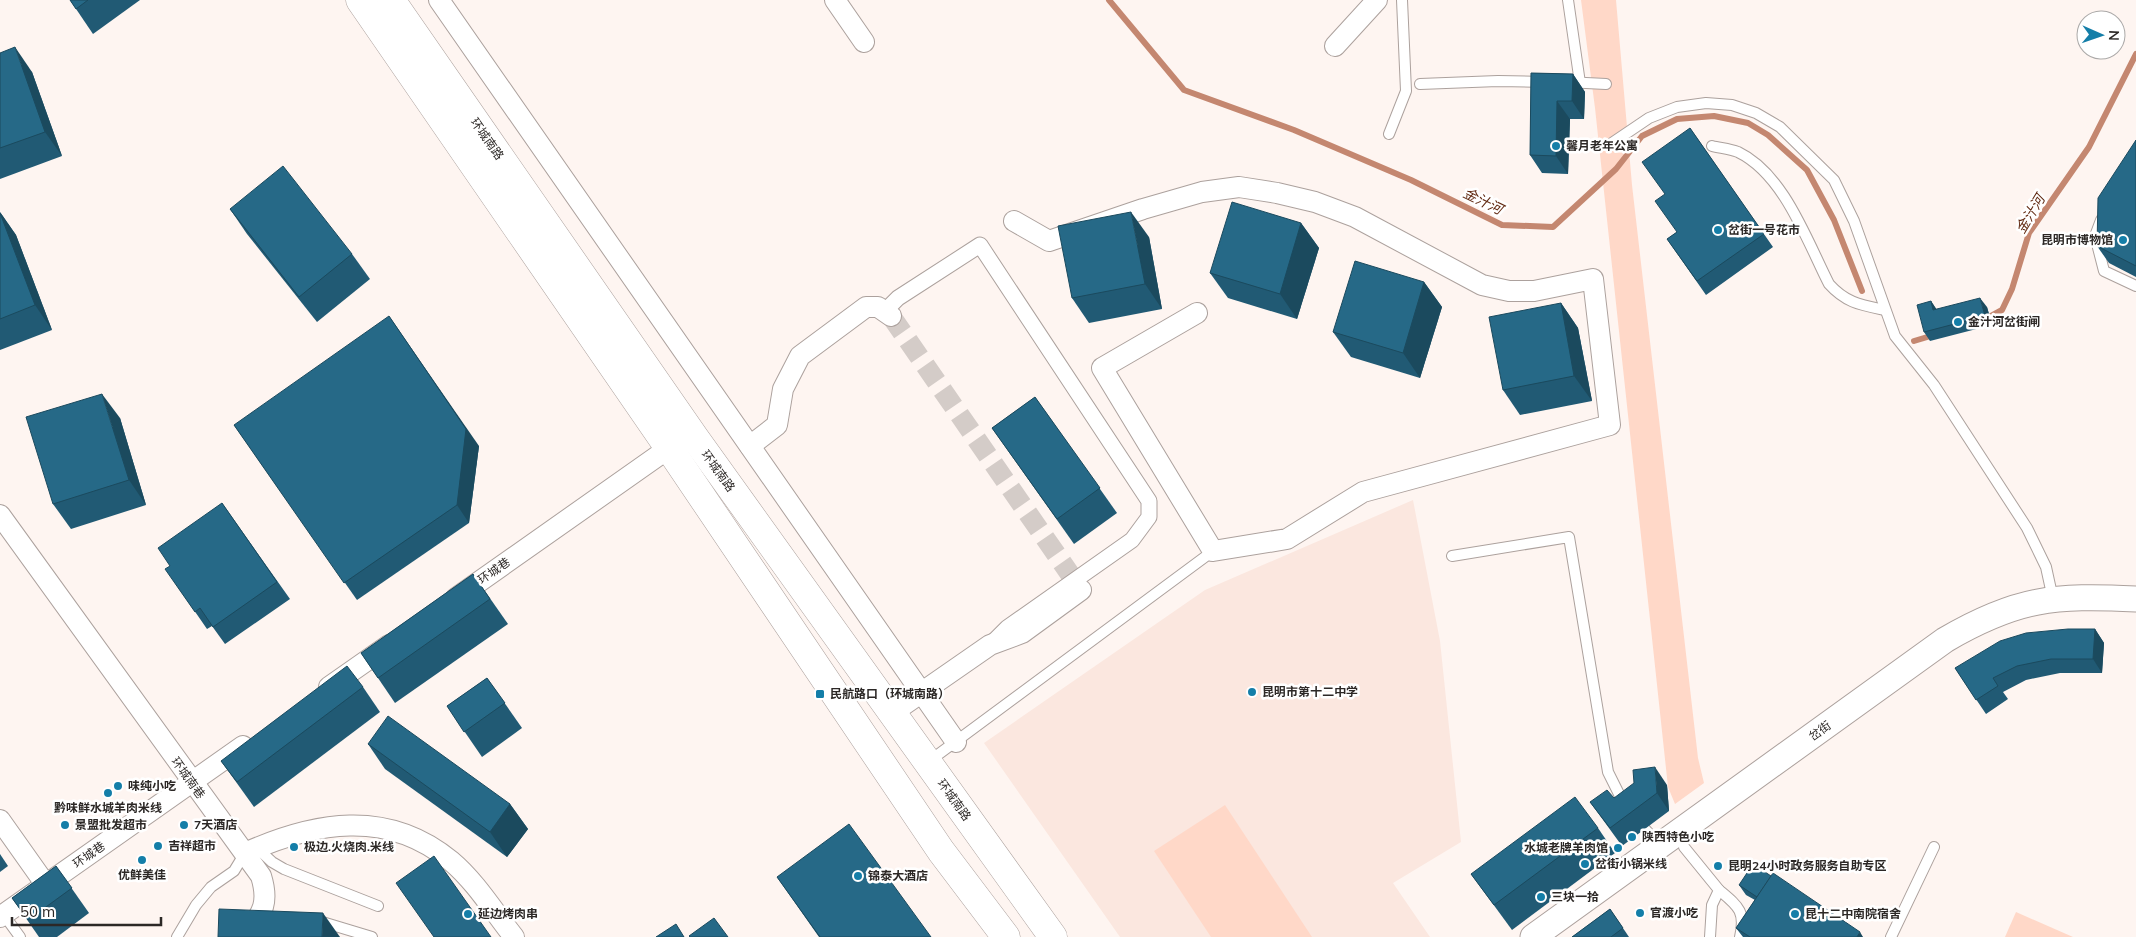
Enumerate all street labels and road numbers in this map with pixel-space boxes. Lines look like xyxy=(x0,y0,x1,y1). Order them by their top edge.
street label: 环城南路 xyxy=(467,115,507,163)
street label: 环城南路 xyxy=(698,447,739,495)
street label: 环城巷 xyxy=(475,554,513,587)
street label: 岔街 xyxy=(1806,717,1834,744)
street label: 环城南巷 xyxy=(168,754,209,802)
street label: 环城南路 xyxy=(934,776,975,824)
street label: 环城巷 xyxy=(70,838,108,871)

